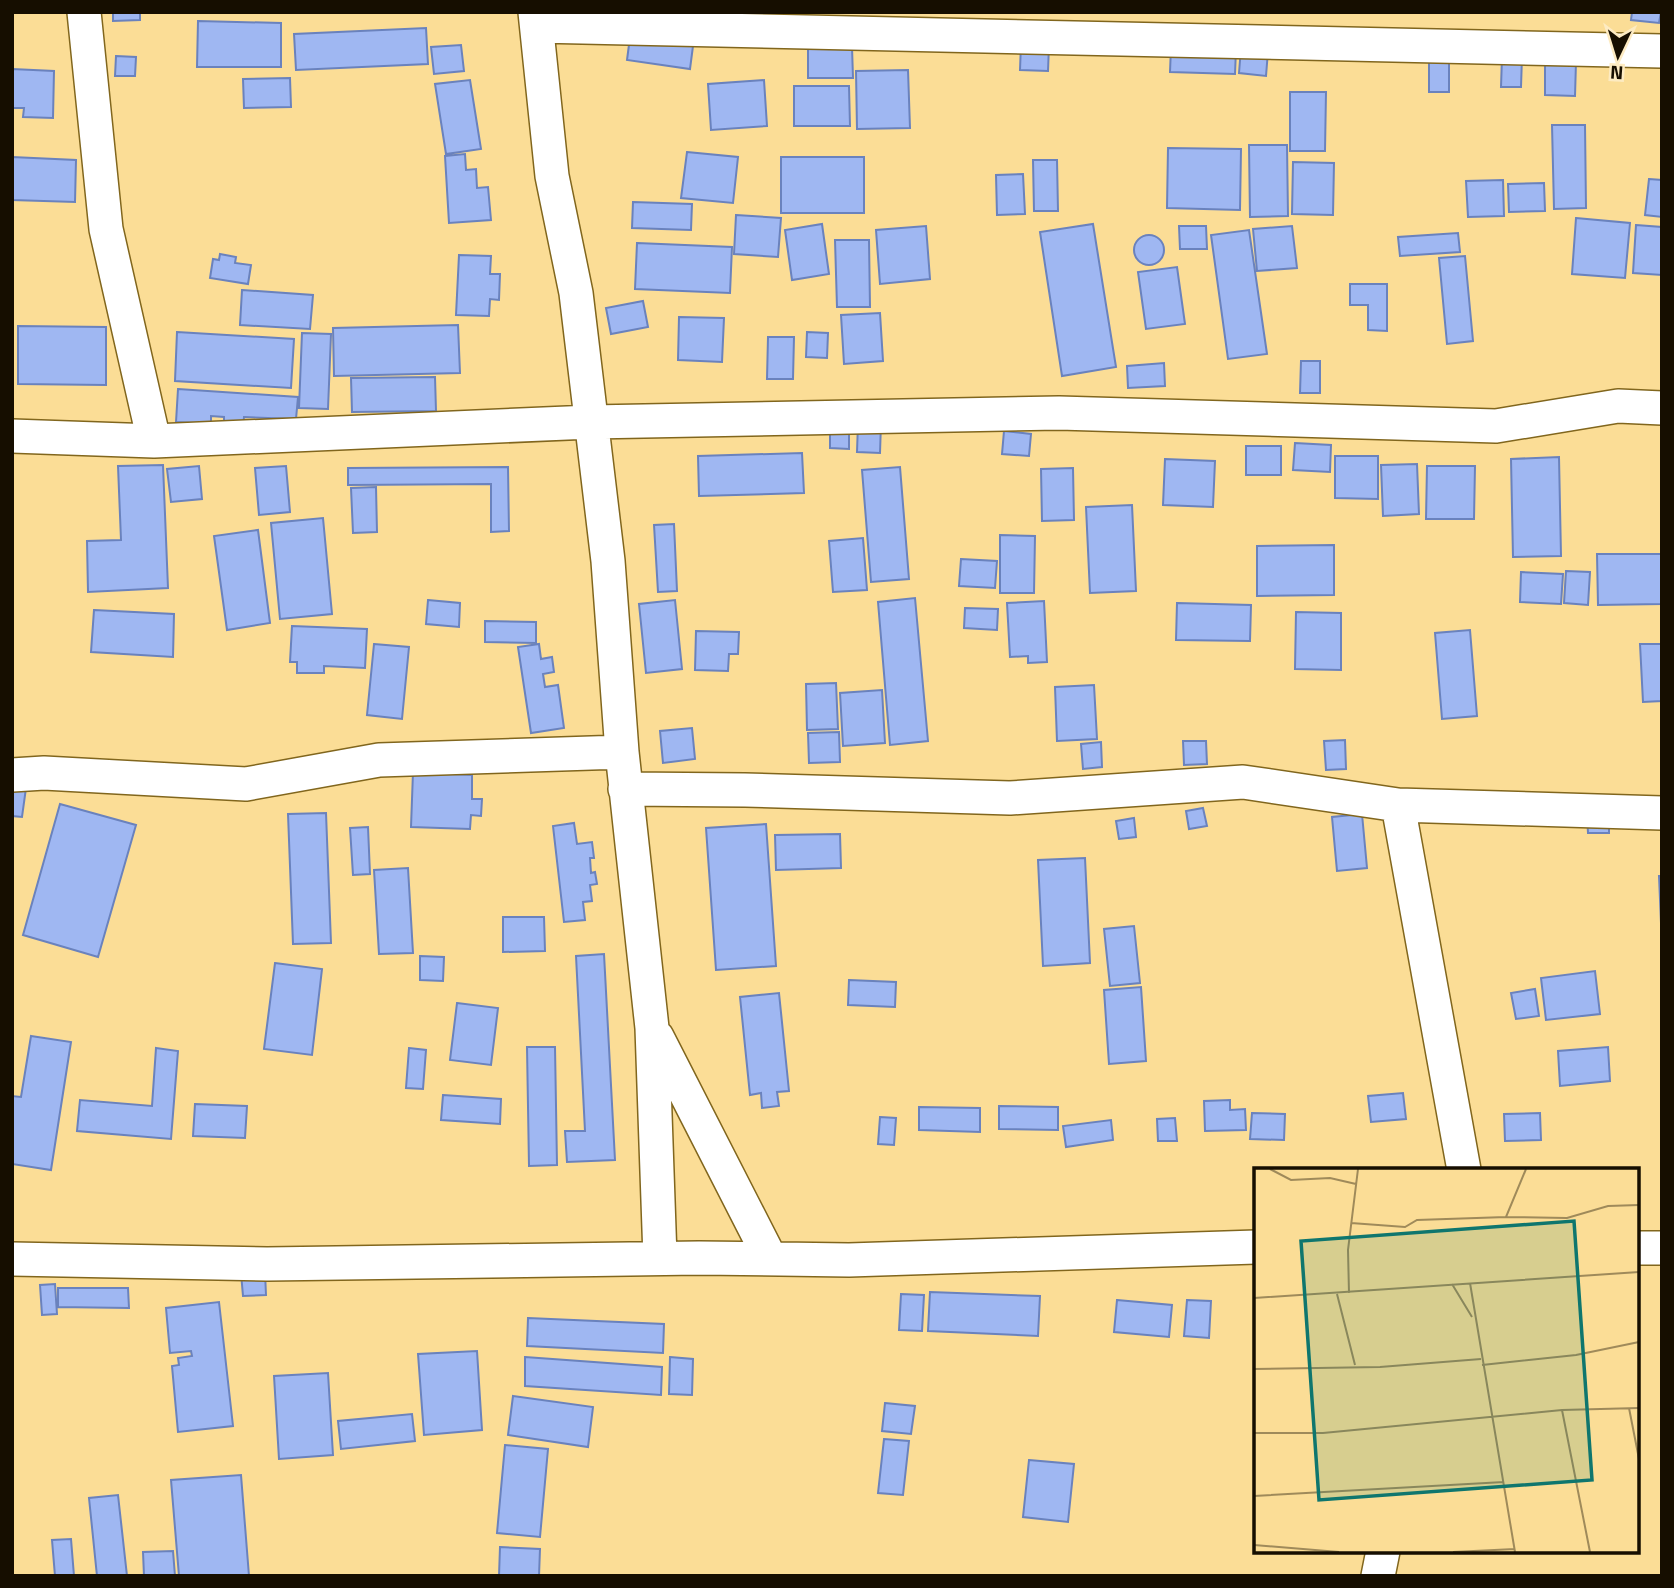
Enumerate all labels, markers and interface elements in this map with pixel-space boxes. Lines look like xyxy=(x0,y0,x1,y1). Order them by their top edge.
north arrow xyxy=(1583,21,1653,91)
text: N xyxy=(1609,59,1624,88)
inset map xyxy=(1254,1168,1639,1553)

